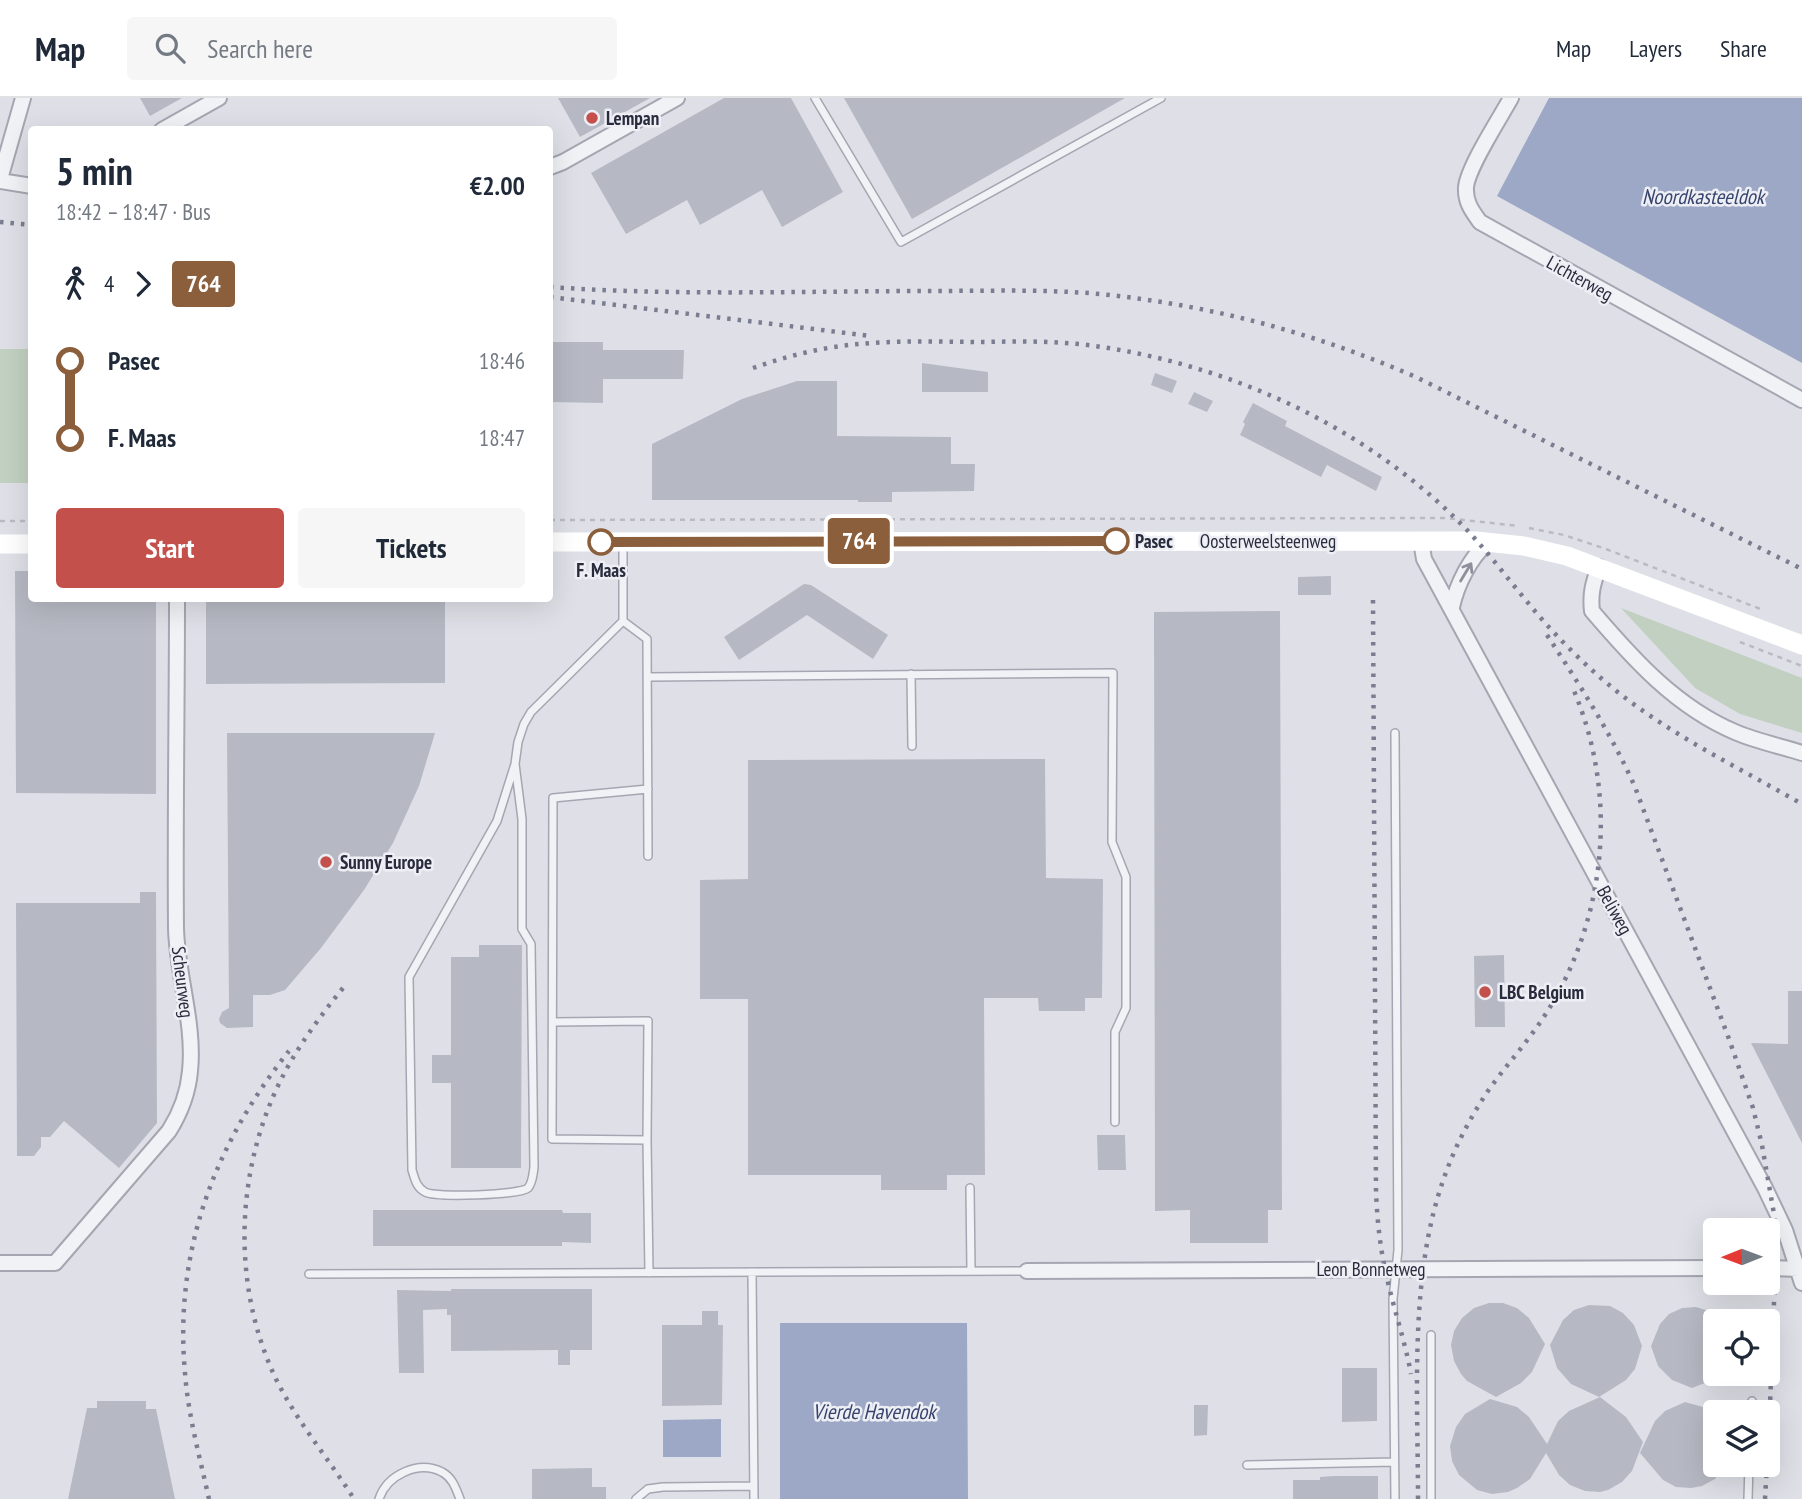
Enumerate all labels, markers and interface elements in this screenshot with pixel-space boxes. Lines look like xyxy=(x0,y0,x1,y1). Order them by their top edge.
search box xyxy=(127,17,617,80)
text: Map xyxy=(35,27,85,70)
icon: search xyxy=(151,29,189,67)
text: Search here xyxy=(207,32,313,65)
text: Map xyxy=(1556,33,1591,64)
text: Layers xyxy=(1629,33,1682,64)
text: Share xyxy=(1720,33,1767,64)
place label: Lempan xyxy=(606,106,659,130)
marker: Lempan xyxy=(584,110,600,126)
text: 5 min xyxy=(56,146,133,195)
text: €2.00 xyxy=(470,169,525,202)
water label: Noordkasteeldok xyxy=(1642,183,1767,210)
text: 18:42 – 18:47 · Bus xyxy=(56,197,211,226)
street label: Lichterweg xyxy=(1543,250,1617,306)
icon: walk xyxy=(56,265,94,303)
icon: forward xyxy=(124,265,162,303)
text: 764 xyxy=(186,268,221,299)
text: 4 xyxy=(104,269,114,298)
text: Pasec xyxy=(108,344,160,377)
text: 18:46 xyxy=(479,346,525,375)
text: F. Maas xyxy=(108,421,176,454)
text: 18:47 xyxy=(479,423,525,452)
button: Start xyxy=(56,508,284,588)
button: Tickets xyxy=(298,508,525,588)
line badge: 764 xyxy=(819,518,899,564)
text: 764 xyxy=(842,525,876,556)
marker: Pasec xyxy=(1103,528,1129,554)
marker: F. Maas xyxy=(588,529,614,555)
place label: Pasec xyxy=(1135,529,1173,553)
street label: Oosterweelsteenweg xyxy=(1200,529,1336,553)
place label: F. Maas xyxy=(576,558,626,582)
one-way arrow xyxy=(1459,563,1473,583)
place label: Sunny Europe xyxy=(340,850,432,874)
marker: Sunny Europe xyxy=(318,854,334,870)
street label: Beliweg xyxy=(1592,881,1638,939)
street label: Scheurweg xyxy=(167,945,199,1019)
place label: LBC Belgium xyxy=(1499,980,1584,1004)
marker: LBC Belgium xyxy=(1477,984,1493,1000)
north arrow xyxy=(1703,1218,1780,1295)
map controls xyxy=(1703,1218,1780,1477)
street label: Leon Bonnetweg xyxy=(1316,1257,1426,1281)
button: locate xyxy=(1703,1309,1780,1386)
water label: Vierde Havendok xyxy=(813,1398,938,1425)
button: layers xyxy=(1703,1400,1780,1477)

